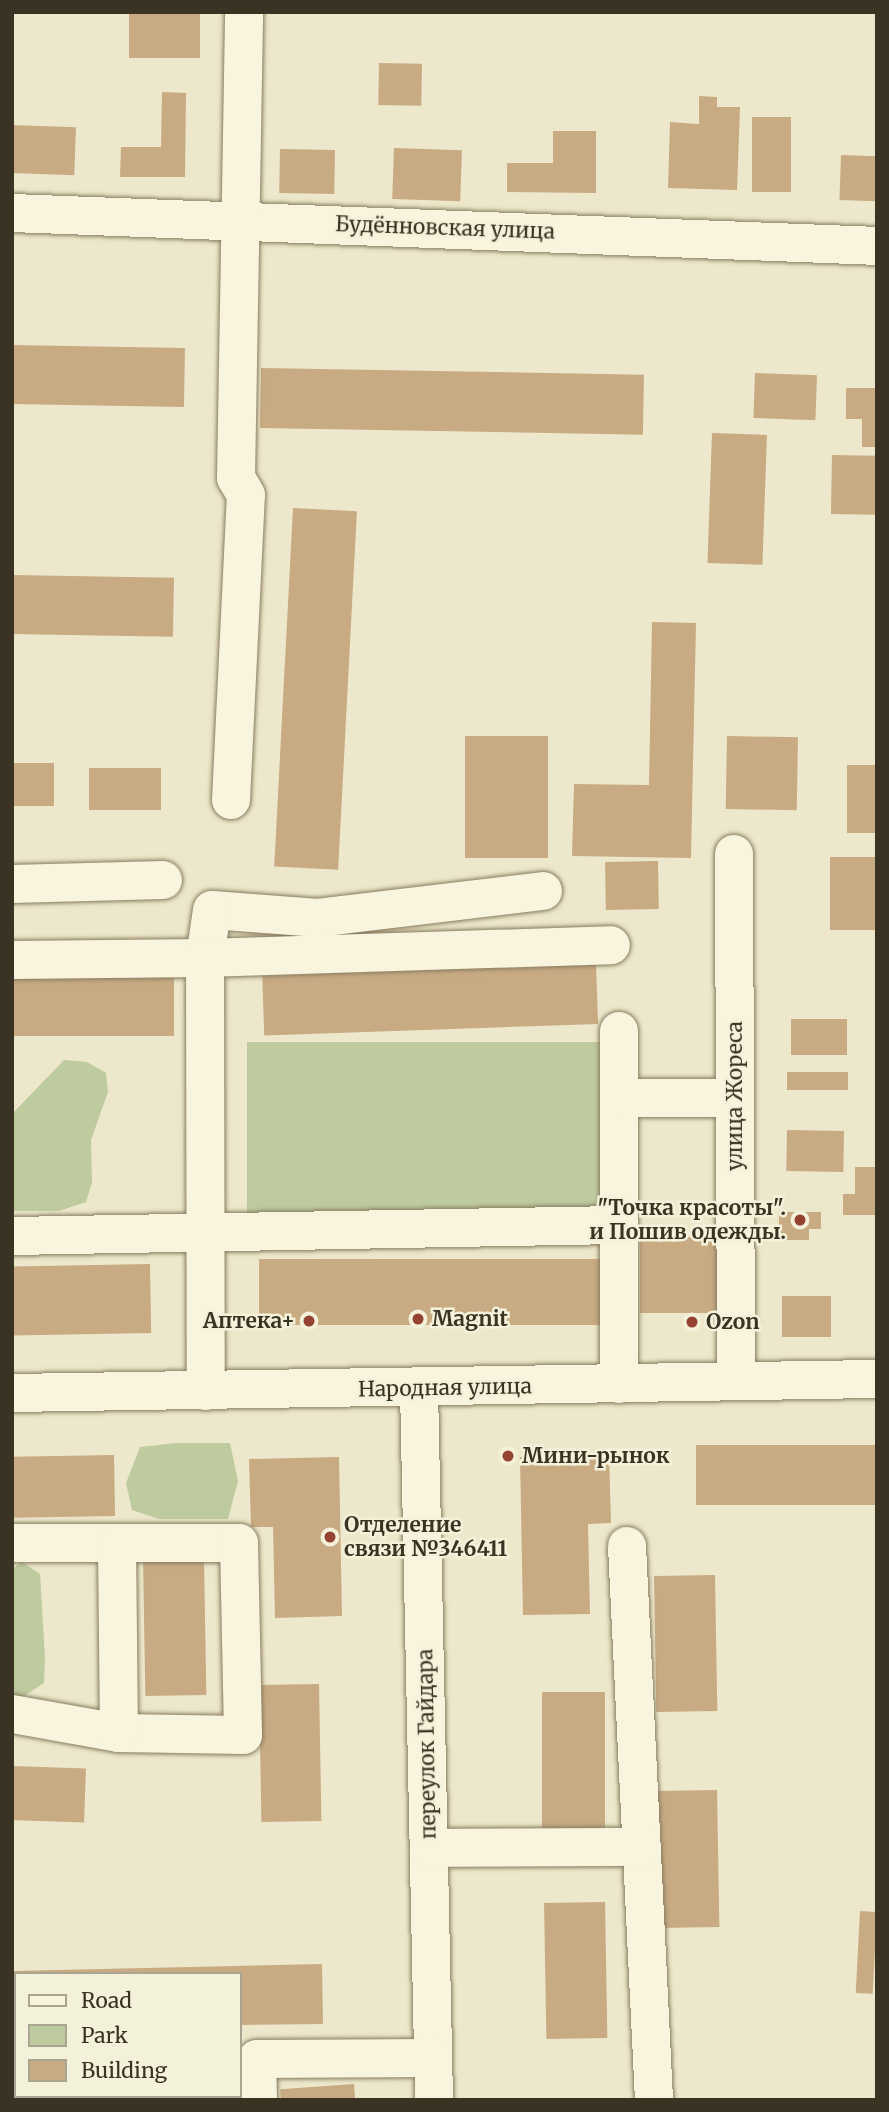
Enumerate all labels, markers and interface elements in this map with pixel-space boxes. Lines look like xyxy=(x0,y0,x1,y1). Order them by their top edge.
street label: Будённовская улица xyxy=(335,212,555,244)
street label: улица Жореса xyxy=(722,1021,748,1171)
place label: "Точка красоты". и Пошив одежды. xyxy=(589,1195,786,1245)
marker: "Точка красоты". и Пошив одежды. xyxy=(792,1212,808,1228)
place label: Magnit xyxy=(432,1306,508,1332)
place label: Аптека+ xyxy=(203,1308,295,1334)
place label: Ozon xyxy=(706,1309,760,1335)
marker: Magnit xyxy=(410,1311,426,1327)
marker: Аптека+ xyxy=(301,1313,317,1329)
marker: Ozon xyxy=(684,1314,700,1330)
street label: Народная улица xyxy=(358,1374,532,1402)
place label: Мини-рынок xyxy=(522,1443,670,1469)
marker: Мини-рынок xyxy=(500,1448,516,1464)
place label: Отделение связи №346411 xyxy=(344,1512,507,1562)
marker: Отделение связи №346411 xyxy=(322,1529,338,1545)
street label: переулок Гайдара xyxy=(413,1648,441,1840)
legend xyxy=(14,1972,242,2098)
text: Road xyxy=(81,1987,132,2014)
text: Park xyxy=(81,2022,128,2049)
text: Building xyxy=(81,2057,167,2084)

